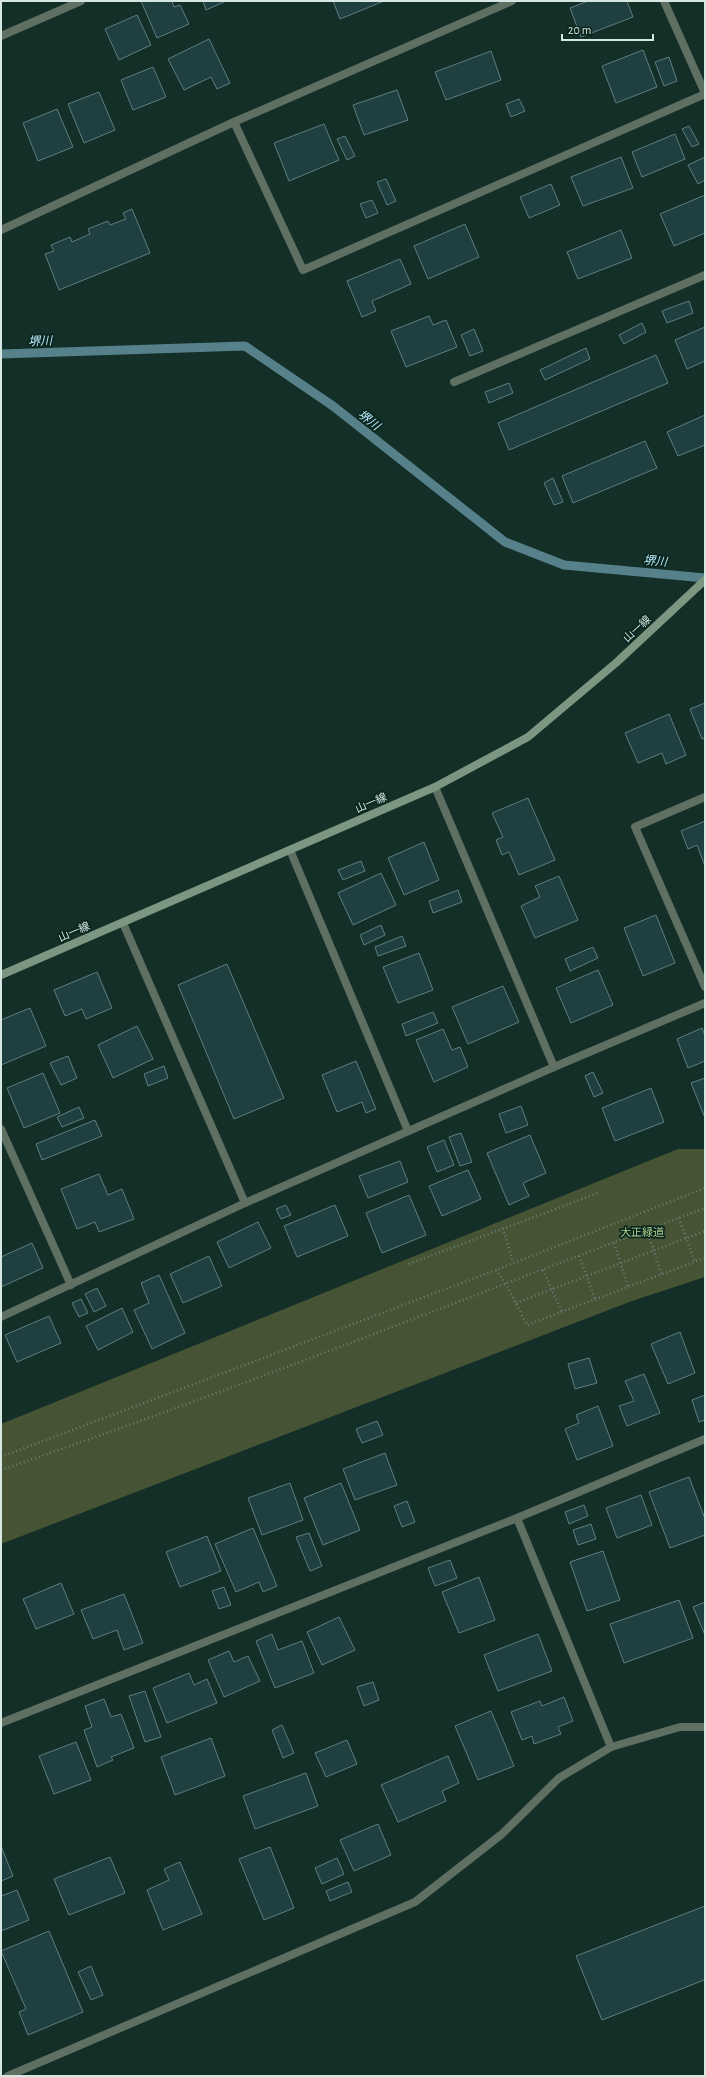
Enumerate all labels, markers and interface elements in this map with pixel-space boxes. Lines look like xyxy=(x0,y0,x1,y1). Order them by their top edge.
scale bar xyxy=(562,16,653,42)
text: 20 m xyxy=(568,24,591,36)
water label: 堺川 xyxy=(28,334,54,347)
water label: 堺川 xyxy=(356,407,384,433)
water label: 堺川 xyxy=(643,553,670,568)
street label: 山一線 xyxy=(620,613,653,644)
street label: 山一線 xyxy=(353,791,388,815)
street label: 山一線 xyxy=(56,920,91,944)
park label: 大正緑道 xyxy=(620,1226,664,1238)

